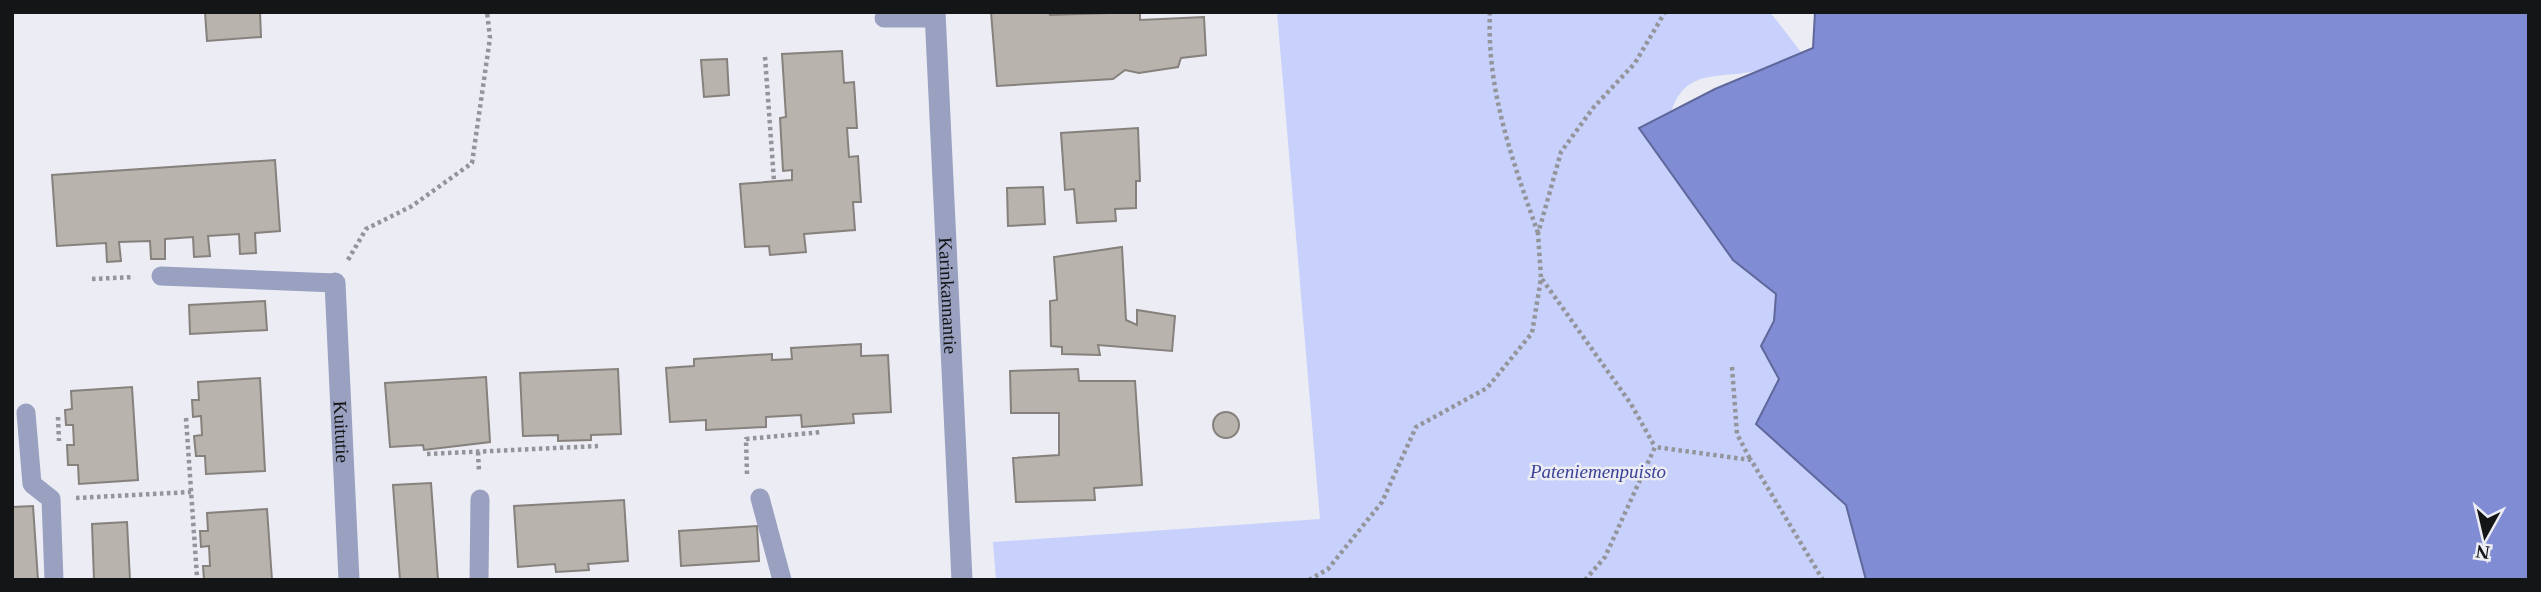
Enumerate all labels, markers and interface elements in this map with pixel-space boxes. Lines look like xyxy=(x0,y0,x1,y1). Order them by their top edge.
street label: Karinkannantie xyxy=(935,237,961,355)
street label: Kuitutie xyxy=(330,400,353,463)
park label: Pateniemenpuisto xyxy=(1529,461,1666,482)
north arrow xyxy=(2450,501,2520,571)
text: N xyxy=(2474,541,2491,564)

